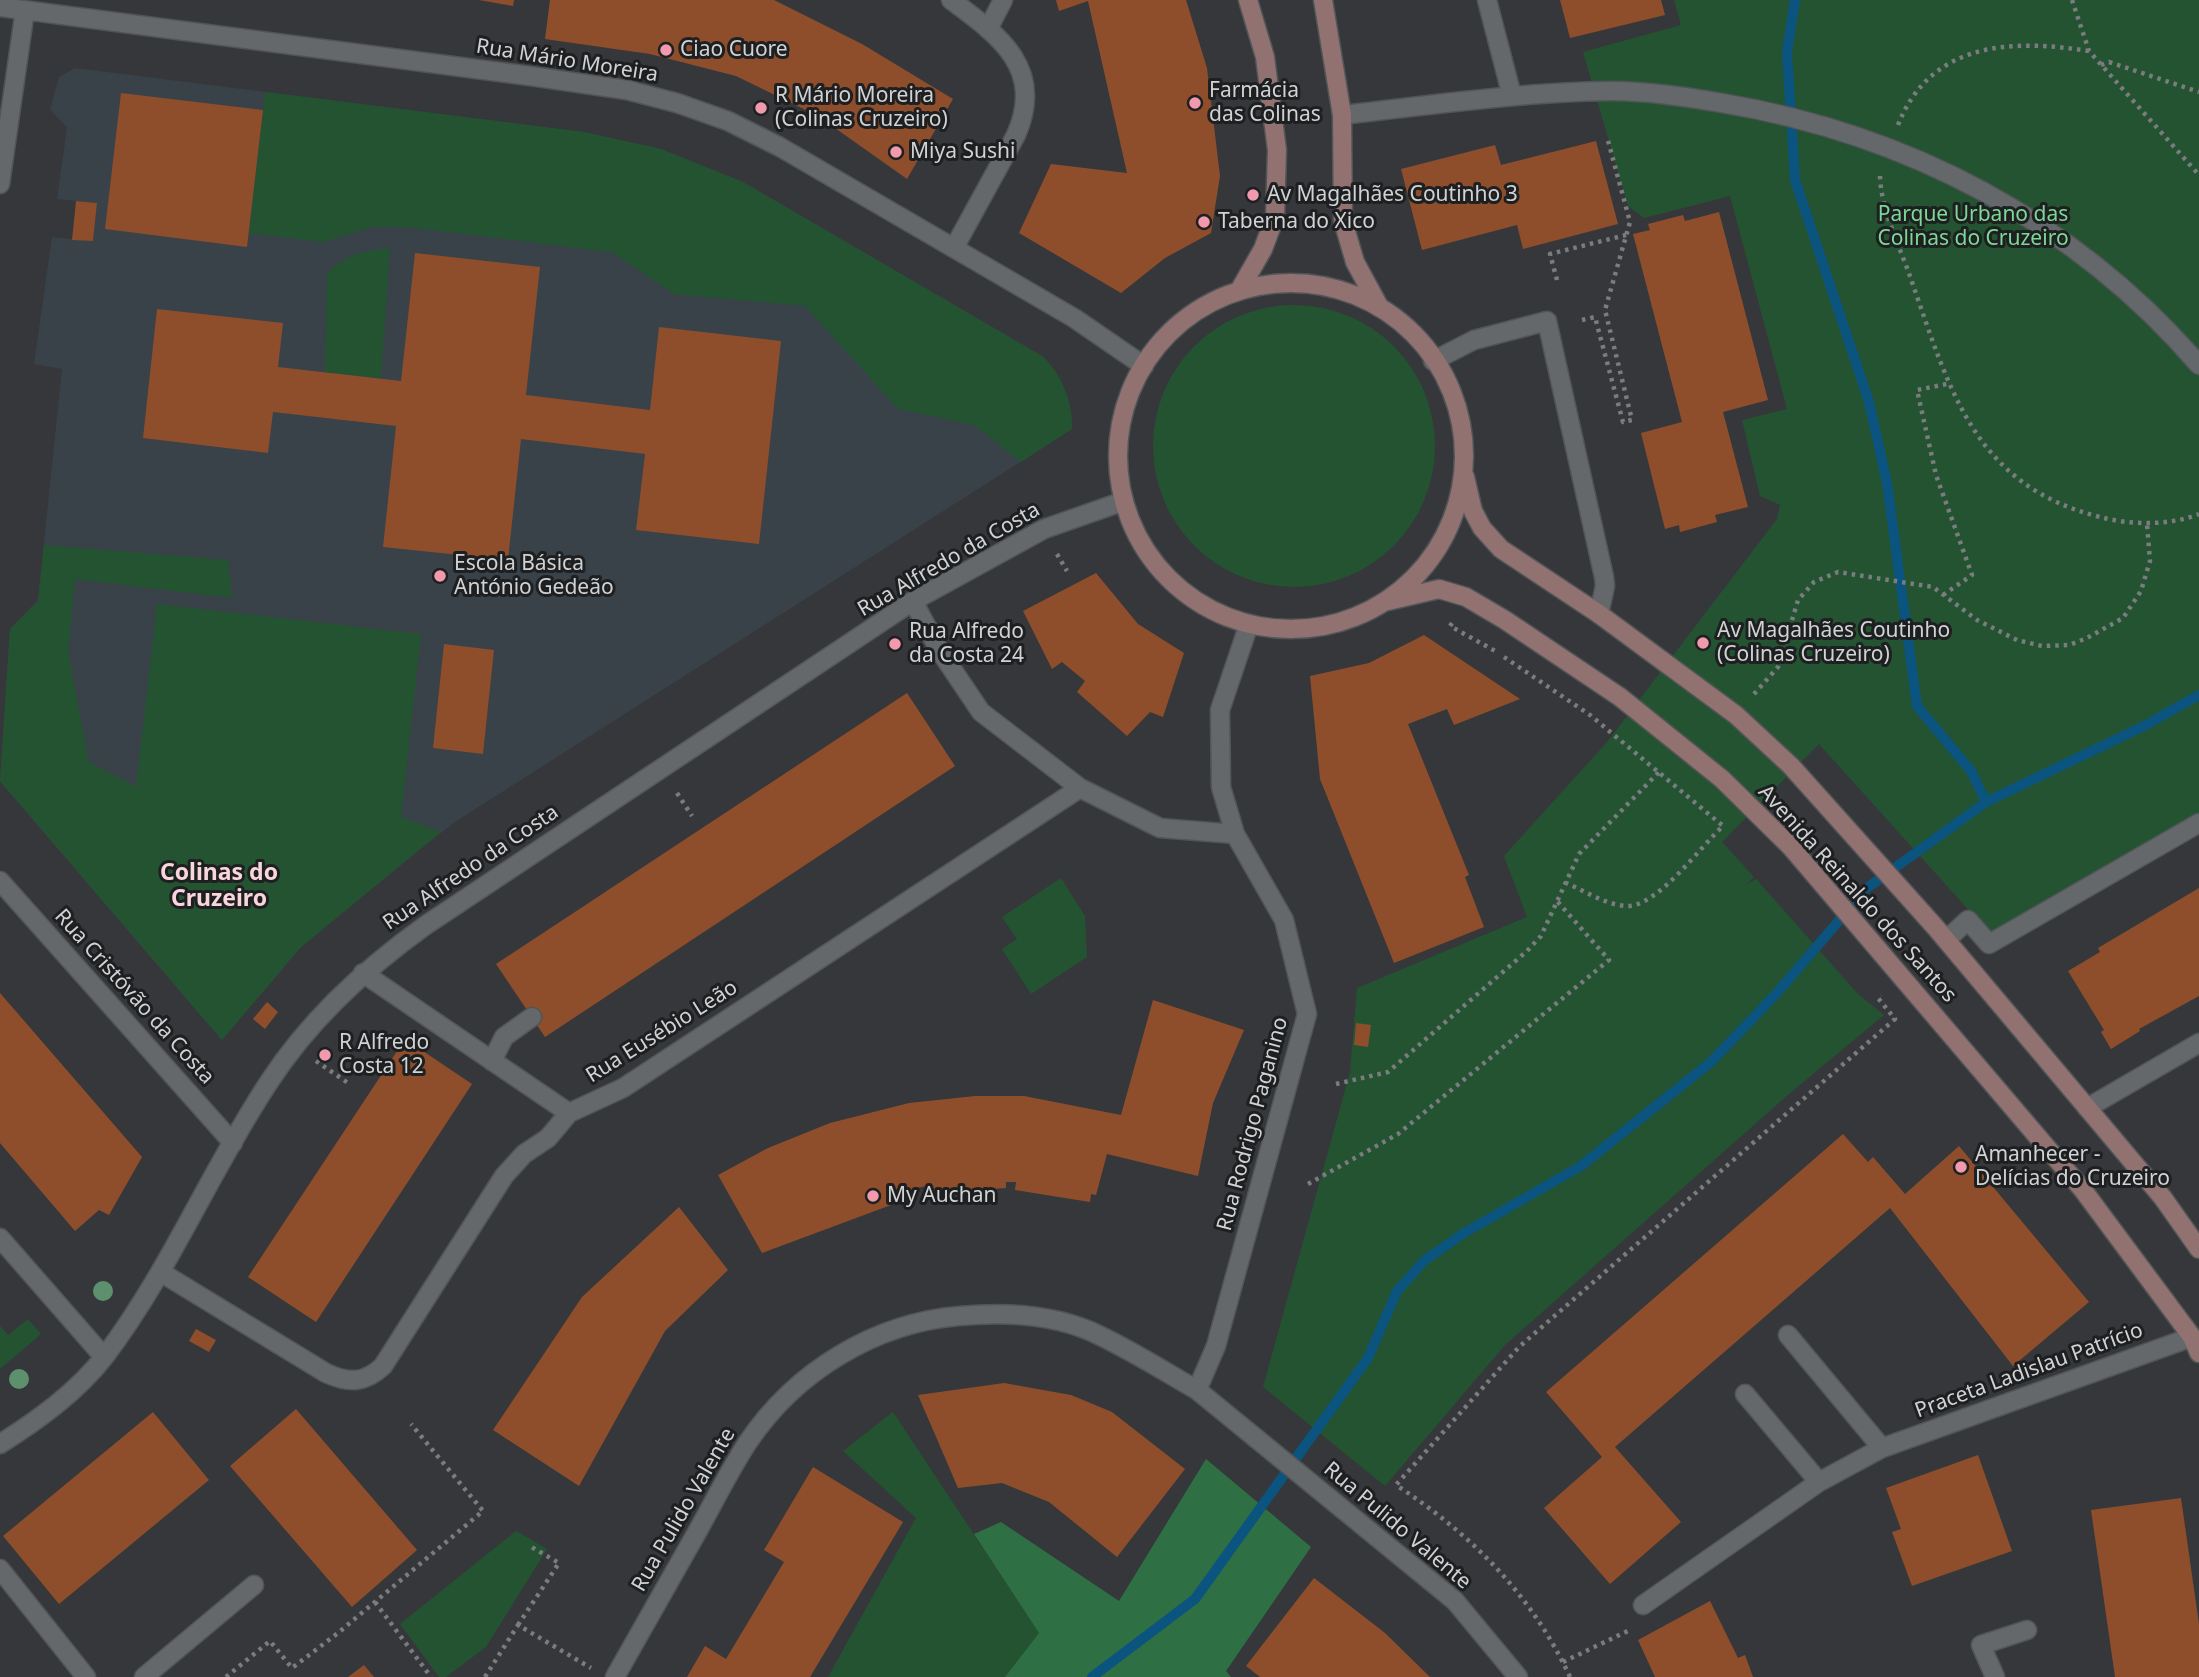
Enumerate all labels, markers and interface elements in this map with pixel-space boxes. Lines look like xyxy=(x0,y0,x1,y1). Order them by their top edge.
street label: Rua Mário Moreira xyxy=(474,34,660,88)
place label: Ciao Cuore xyxy=(680,37,788,63)
marker: Ciao Cuore xyxy=(658,42,674,58)
place label: Farmácia das Colinas xyxy=(1209,78,1321,128)
place label: R Mário Moreira (Colinas Cruzeiro) xyxy=(775,83,948,133)
marker: Farmácia das Colinas xyxy=(1187,95,1203,111)
marker: R Mário Moreira (Colinas Cruzeiro) xyxy=(753,100,769,116)
place label: Miya Sushi xyxy=(910,139,1015,165)
marker: Miya Sushi xyxy=(888,144,904,160)
place label: Av Magalhães Coutinho 3 xyxy=(1267,182,1518,208)
marker: Av Magalhães Coutinho 3 xyxy=(1245,187,1261,203)
park label: Parque Urbano das Colinas do Cruzeiro xyxy=(1877,202,2069,252)
place label: Taberna do Xico xyxy=(1218,209,1375,235)
marker: Taberna do Xico xyxy=(1196,214,1212,230)
street label: Rua Alfredo da Costa xyxy=(853,498,1045,622)
place label: Escola Básica António Gedeão xyxy=(454,551,614,601)
marker: Escola Básica António Gedeão xyxy=(432,568,448,584)
place label: Av Magalhães Coutinho (Colinas Cruzeiro) xyxy=(1717,618,1950,668)
place label: Rua Alfredo da Costa 24 xyxy=(909,619,1024,669)
marker: Av Magalhães Coutinho (Colinas Cruzeiro) xyxy=(1695,635,1711,651)
marker: Rua Alfredo da Costa 24 xyxy=(887,636,903,652)
street label: Avenida Reinaldo dos Santos xyxy=(1753,780,1961,1008)
street label: Rua Alfredo da Costa xyxy=(379,800,563,936)
district label: Colinas do Cruzeiro xyxy=(160,859,278,913)
street label: Rua Cristóvão da Costa xyxy=(49,904,219,1090)
street label: Rua Eusébio Leão xyxy=(582,975,742,1089)
street label: Rua Rodrigo Paganino xyxy=(1212,1014,1294,1234)
place label: R Alfredo Costa 12 xyxy=(339,1030,429,1080)
marker: R Alfredo Costa 12 xyxy=(317,1047,333,1063)
place label: Amanhecer - Delícias do Cruzeiro xyxy=(1975,1142,2170,1192)
marker: Amanhecer - Delícias do Cruzeiro xyxy=(1953,1159,1969,1175)
place label: My Auchan xyxy=(887,1183,996,1209)
marker: My Auchan xyxy=(865,1188,881,1204)
street label: Praceta Ladislau Patrício xyxy=(1912,1318,2146,1424)
street label: Rua Pulido Valente xyxy=(627,1424,741,1596)
street label: Rua Pulido Valente xyxy=(1318,1457,1476,1595)

